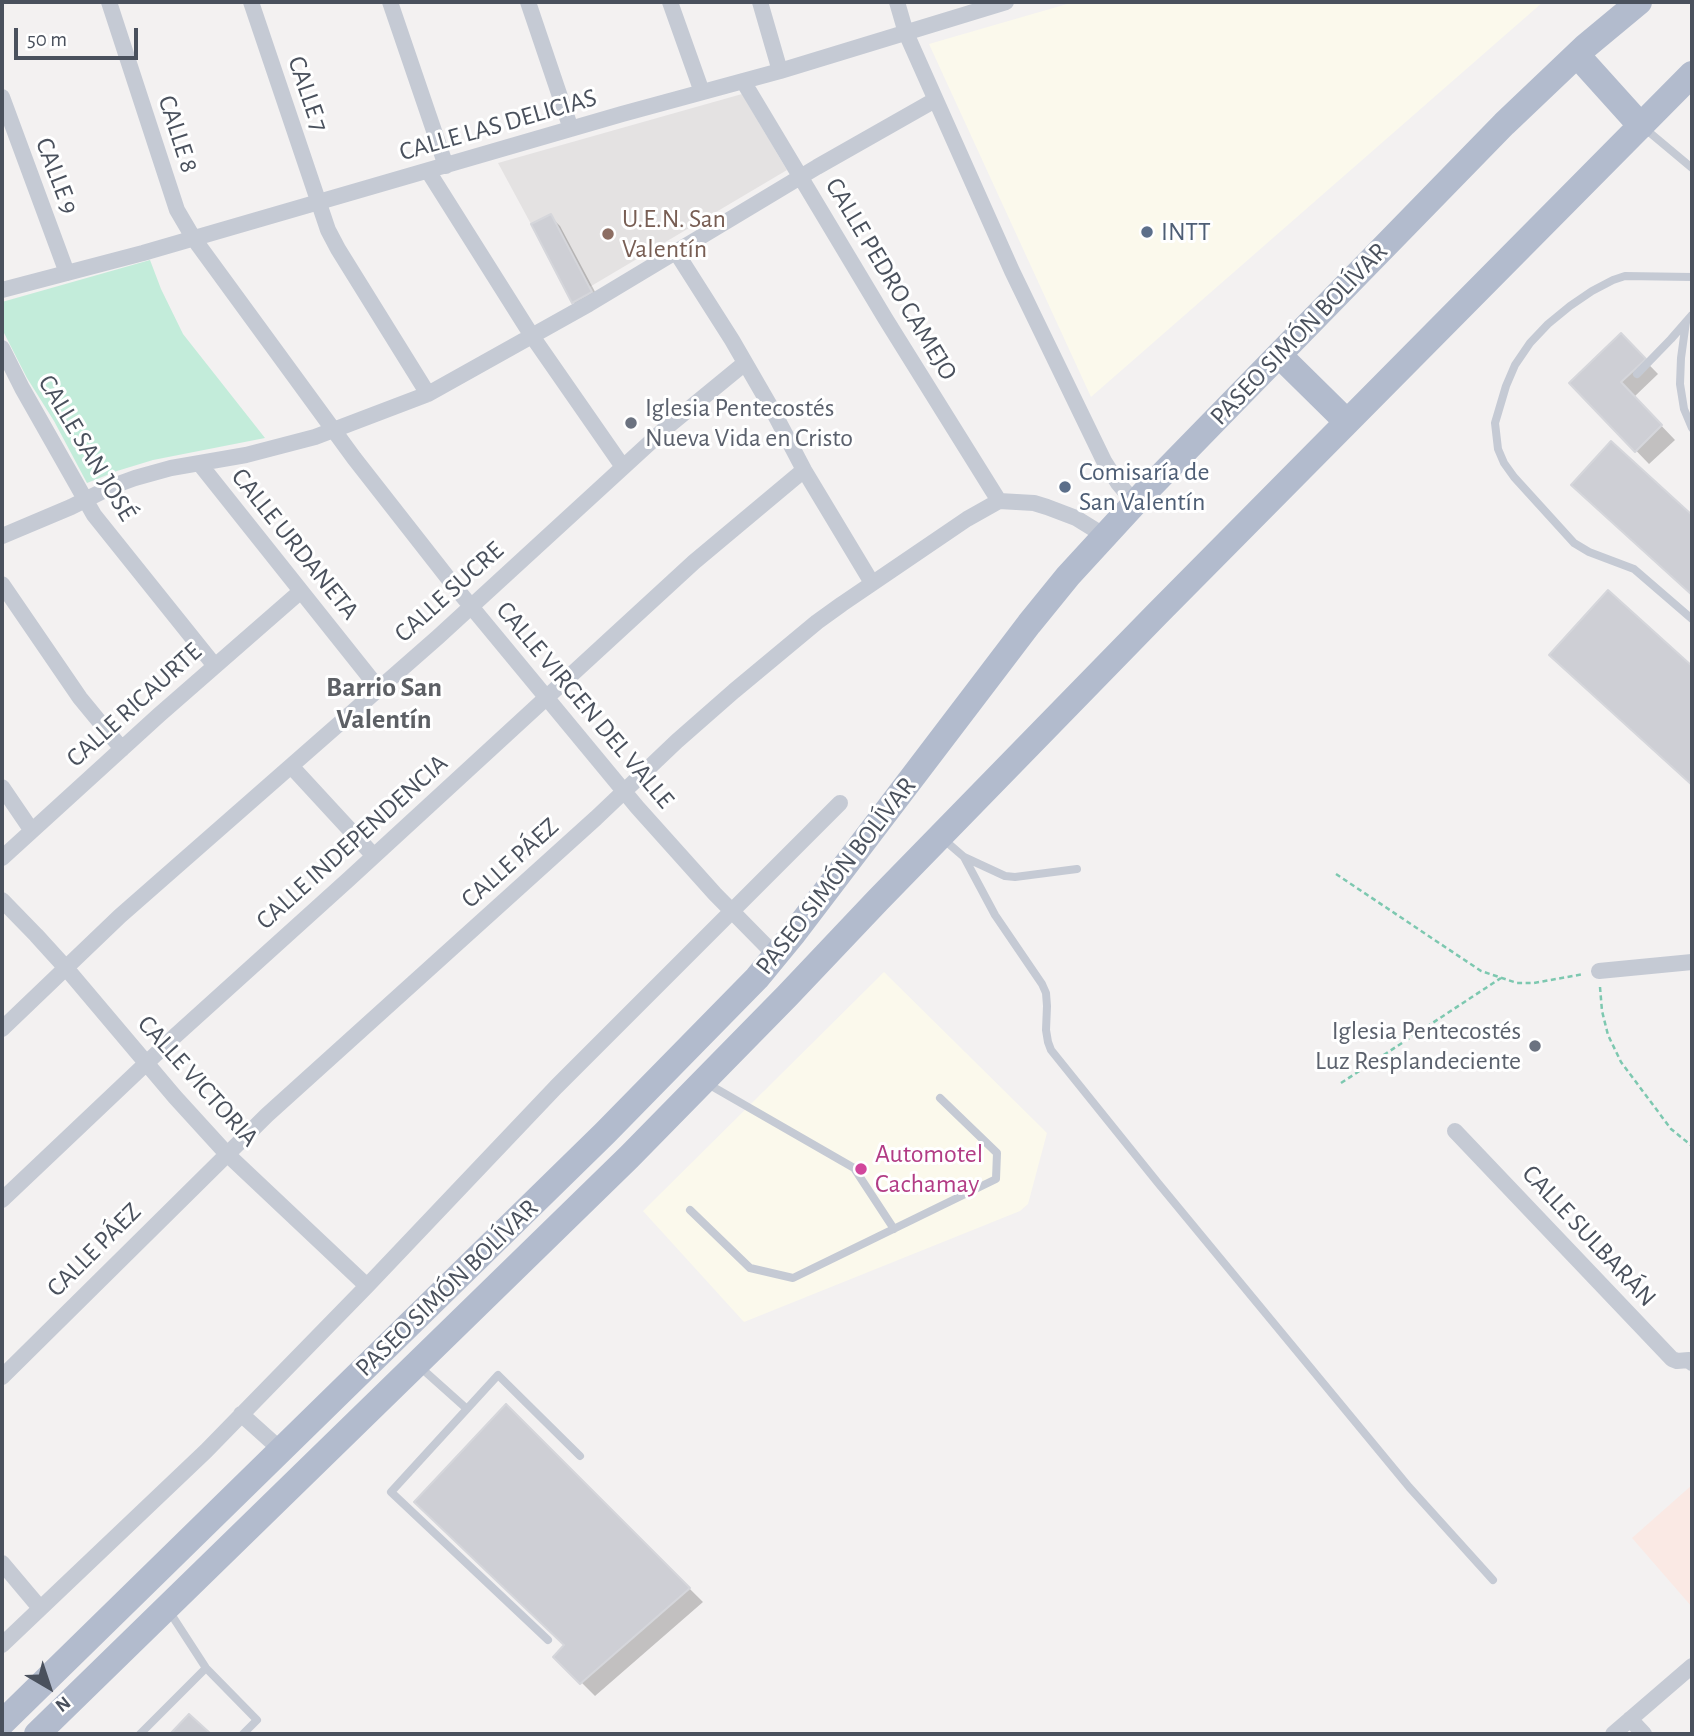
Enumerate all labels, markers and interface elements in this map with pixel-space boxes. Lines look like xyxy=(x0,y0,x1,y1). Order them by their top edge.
scale bar xyxy=(18,14,142,58)
text: 50 m xyxy=(27,29,67,50)
street label: CALLE 7 xyxy=(281,52,335,136)
street label: CALLE LAS DELICIAS xyxy=(396,82,600,168)
street label: CALLE 8 xyxy=(151,91,205,177)
street label: CALLE 9 xyxy=(28,133,86,219)
street label: CALLE PEDRO CAMEJO xyxy=(818,172,964,386)
place label: U.E.N. San Valentín xyxy=(622,203,726,264)
place label: INTT xyxy=(1161,216,1211,248)
marker: INTT xyxy=(1139,224,1155,240)
marker: U.E.N. San Valentín xyxy=(600,226,616,242)
street label: PASEO SIMÓN BOLÍVAR xyxy=(1204,236,1394,432)
street label: CALLE SAN JOSÉ xyxy=(31,369,143,527)
place label: Iglesia Pentecostés Nueva Vida en Cristo xyxy=(645,392,853,453)
marker: Iglesia Pentecostés Nueva Vida en Cristo xyxy=(623,415,639,431)
place label: Comisaría de San Valentín xyxy=(1079,456,1209,518)
street label: CALLE URDANETA xyxy=(224,462,366,626)
marker: Comisaría de San Valentín xyxy=(1057,479,1073,495)
street label: CALLE SUCRE xyxy=(388,535,510,649)
street label: CALLE VIRGEN DEL VALLE xyxy=(489,595,681,815)
street label: CALLE RICAURTE xyxy=(60,636,208,774)
district label: Barrio San Valentín xyxy=(326,671,442,737)
street label: CALLE INDEPENDENCIA xyxy=(250,748,454,936)
street label: PASEO SIMÓN BOLÍVAR xyxy=(749,771,923,981)
street label: CALLE PÁEZ xyxy=(455,811,565,915)
street label: CALLE VICTORIA xyxy=(131,1009,265,1153)
place label: Iglesia Pentecostés Luz Resplandeciente xyxy=(1315,1015,1521,1076)
marker: Iglesia Pentecostés Luz Resplandeciente xyxy=(1527,1038,1543,1054)
place label: Automotel Cachamay xyxy=(875,1138,983,1200)
street label: CALLE SULBARÁN xyxy=(1515,1159,1663,1313)
marker: Automotel Cachamay xyxy=(853,1161,869,1177)
street label: PASEO SIMÓN BOLÍVAR xyxy=(349,1193,545,1383)
street label: CALLE PÁEZ xyxy=(40,1196,148,1304)
north arrow xyxy=(14,1652,84,1722)
text: N xyxy=(51,1692,74,1715)

